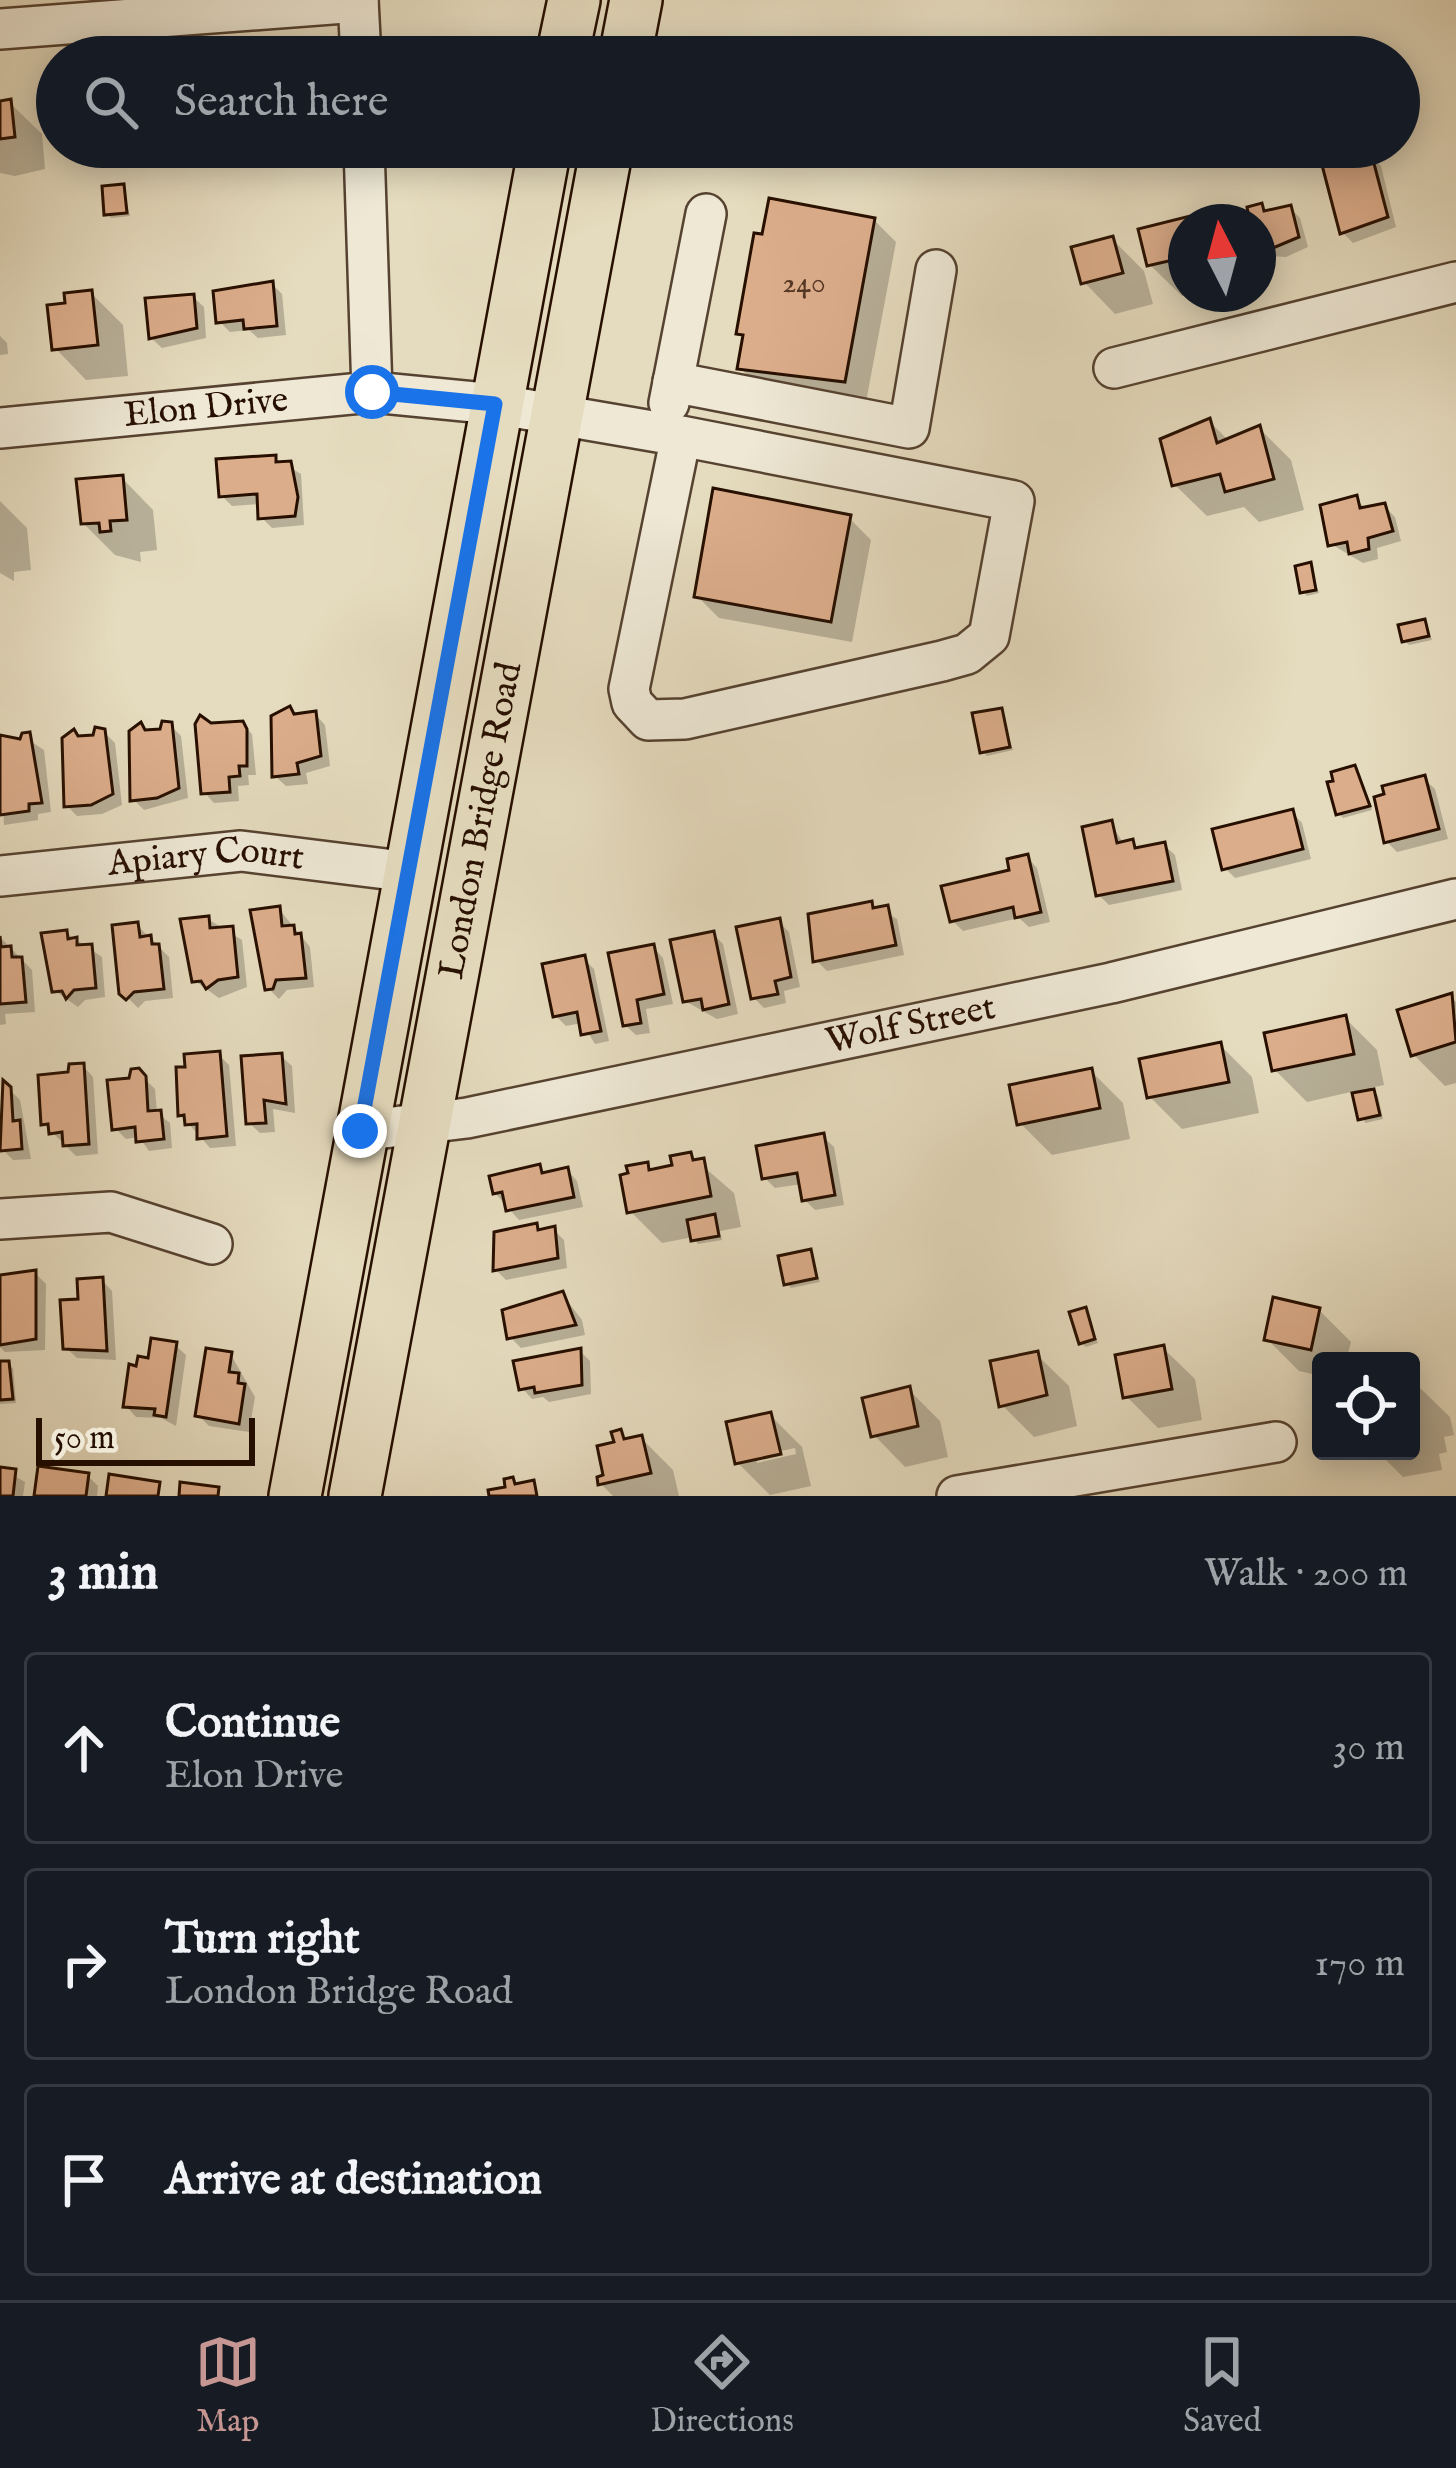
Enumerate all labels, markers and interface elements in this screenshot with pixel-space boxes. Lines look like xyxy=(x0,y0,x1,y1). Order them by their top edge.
search box xyxy=(36,36,1420,168)
icon: search xyxy=(78,69,144,135)
text: Search here xyxy=(174,74,388,131)
north arrow xyxy=(1168,204,1276,312)
house number: 240 xyxy=(782,265,826,303)
route start xyxy=(345,365,399,419)
street label: Elon Drive xyxy=(122,377,290,439)
street label: London Bridge Road xyxy=(429,658,533,983)
street label: Apiary Court xyxy=(105,828,307,888)
street label: Wolf Street xyxy=(822,985,999,1065)
route end xyxy=(333,1104,387,1158)
map controls xyxy=(1312,1352,1420,1460)
button: locate xyxy=(1312,1352,1420,1460)
scale bar xyxy=(36,1412,255,1465)
text: 50 m xyxy=(54,1418,115,1460)
text: 3 min xyxy=(48,1542,158,1607)
text: Walk · 200 m xyxy=(1204,1550,1408,1599)
text: Continue xyxy=(165,1695,340,1752)
icon: ahead xyxy=(51,1715,117,1781)
text: 30 m xyxy=(1333,1724,1405,1773)
text: Elon Drive xyxy=(165,1752,344,1801)
text: Turn right xyxy=(165,1911,360,1968)
icon: right xyxy=(51,1931,117,1997)
text: 170 m xyxy=(1314,1940,1405,1989)
text: London Bridge Road xyxy=(165,1968,513,2017)
icon: arrive xyxy=(51,2147,117,2213)
text: Arrive at destination xyxy=(165,2152,542,2209)
tab: Map xyxy=(195,2329,261,2443)
tab: Directions xyxy=(650,2329,794,2443)
tab: Saved xyxy=(1183,2329,1261,2443)

